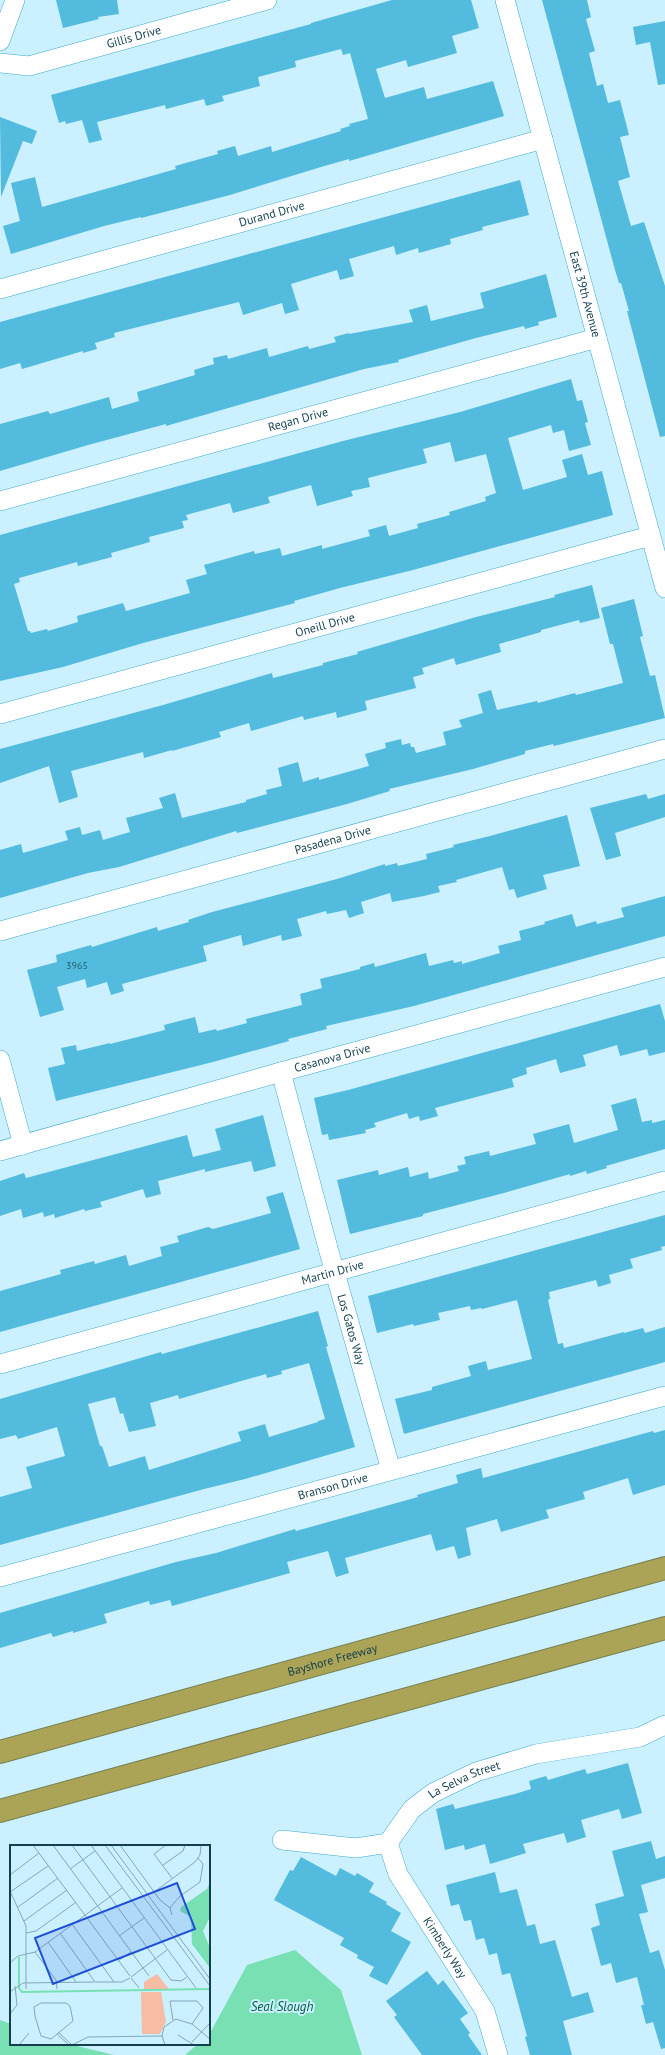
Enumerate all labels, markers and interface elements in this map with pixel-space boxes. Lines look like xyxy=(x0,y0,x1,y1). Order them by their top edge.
street label: Gillis Drive xyxy=(105,22,163,51)
street label: Durand Drive xyxy=(237,197,306,230)
street label: East 39th Avenue xyxy=(567,249,604,339)
street label: Regan Drive xyxy=(266,404,330,434)
street label: Oneill Drive xyxy=(293,609,356,640)
street label: Pasadena Drive xyxy=(293,822,372,857)
house number: 3965 xyxy=(66,959,88,972)
street label: Casanova Drive xyxy=(292,1040,372,1075)
street label: Martin Drive xyxy=(300,1256,365,1288)
street label: Los Gatos Way xyxy=(334,1292,369,1367)
street label: Branson Drive xyxy=(296,1469,369,1503)
street label: Bayshore Freeway xyxy=(286,1640,379,1679)
street label: La Selva Street xyxy=(425,1757,502,1801)
inset map xyxy=(10,1845,210,2045)
street label: Kimberly Way xyxy=(420,1914,471,1981)
water label: Seal Slough xyxy=(251,1998,313,2015)

